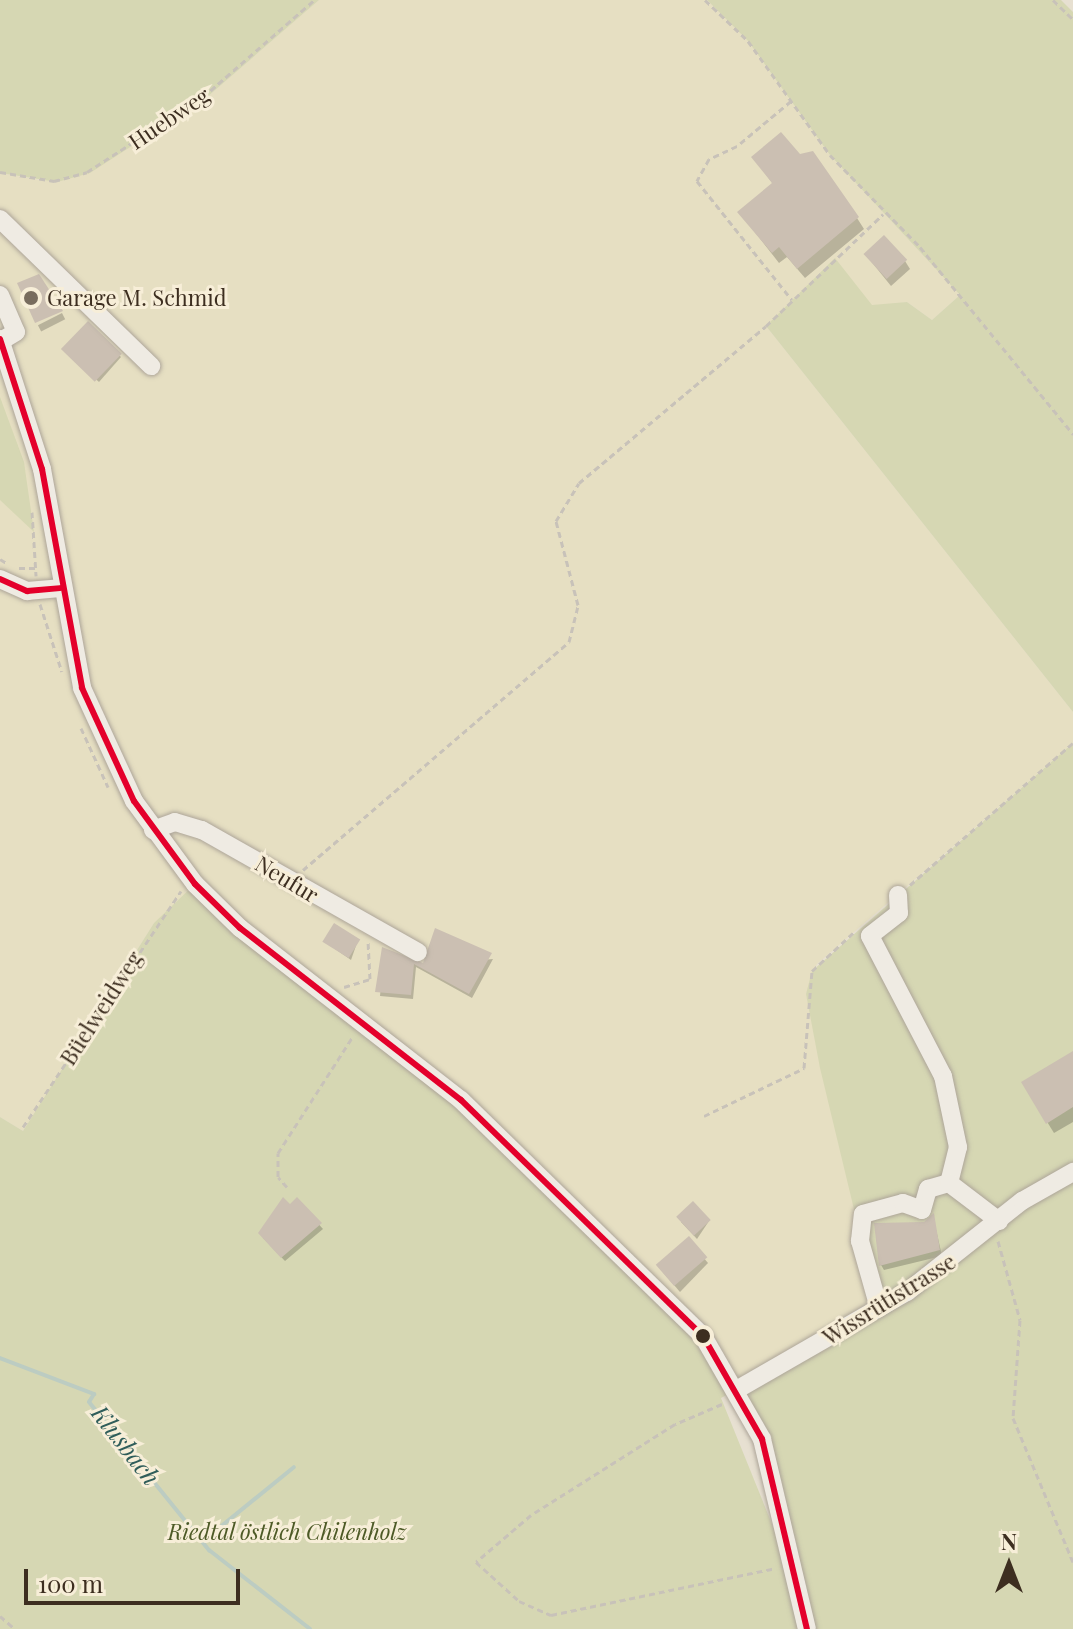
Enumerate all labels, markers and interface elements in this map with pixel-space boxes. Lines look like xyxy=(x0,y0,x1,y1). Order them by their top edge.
street label: Huebweg xyxy=(123,81,215,155)
place label: Garage M. Schmid xyxy=(47,285,227,311)
marker: Garage M. Schmid xyxy=(22,289,40,307)
street label: Neufur xyxy=(251,850,323,908)
street label: Büelweidweg xyxy=(54,946,148,1070)
street label: Wissrütistrasse xyxy=(818,1248,960,1350)
unlabelled marker xyxy=(695,1328,711,1344)
water label: Klusbach xyxy=(86,1399,166,1491)
park label: Riedtal östlich Chilenholz xyxy=(167,1519,407,1545)
north arrow xyxy=(969,1525,1049,1605)
text: N xyxy=(1001,1526,1017,1556)
scale bar xyxy=(28,1553,244,1603)
text: 100 m xyxy=(38,1567,103,1599)

